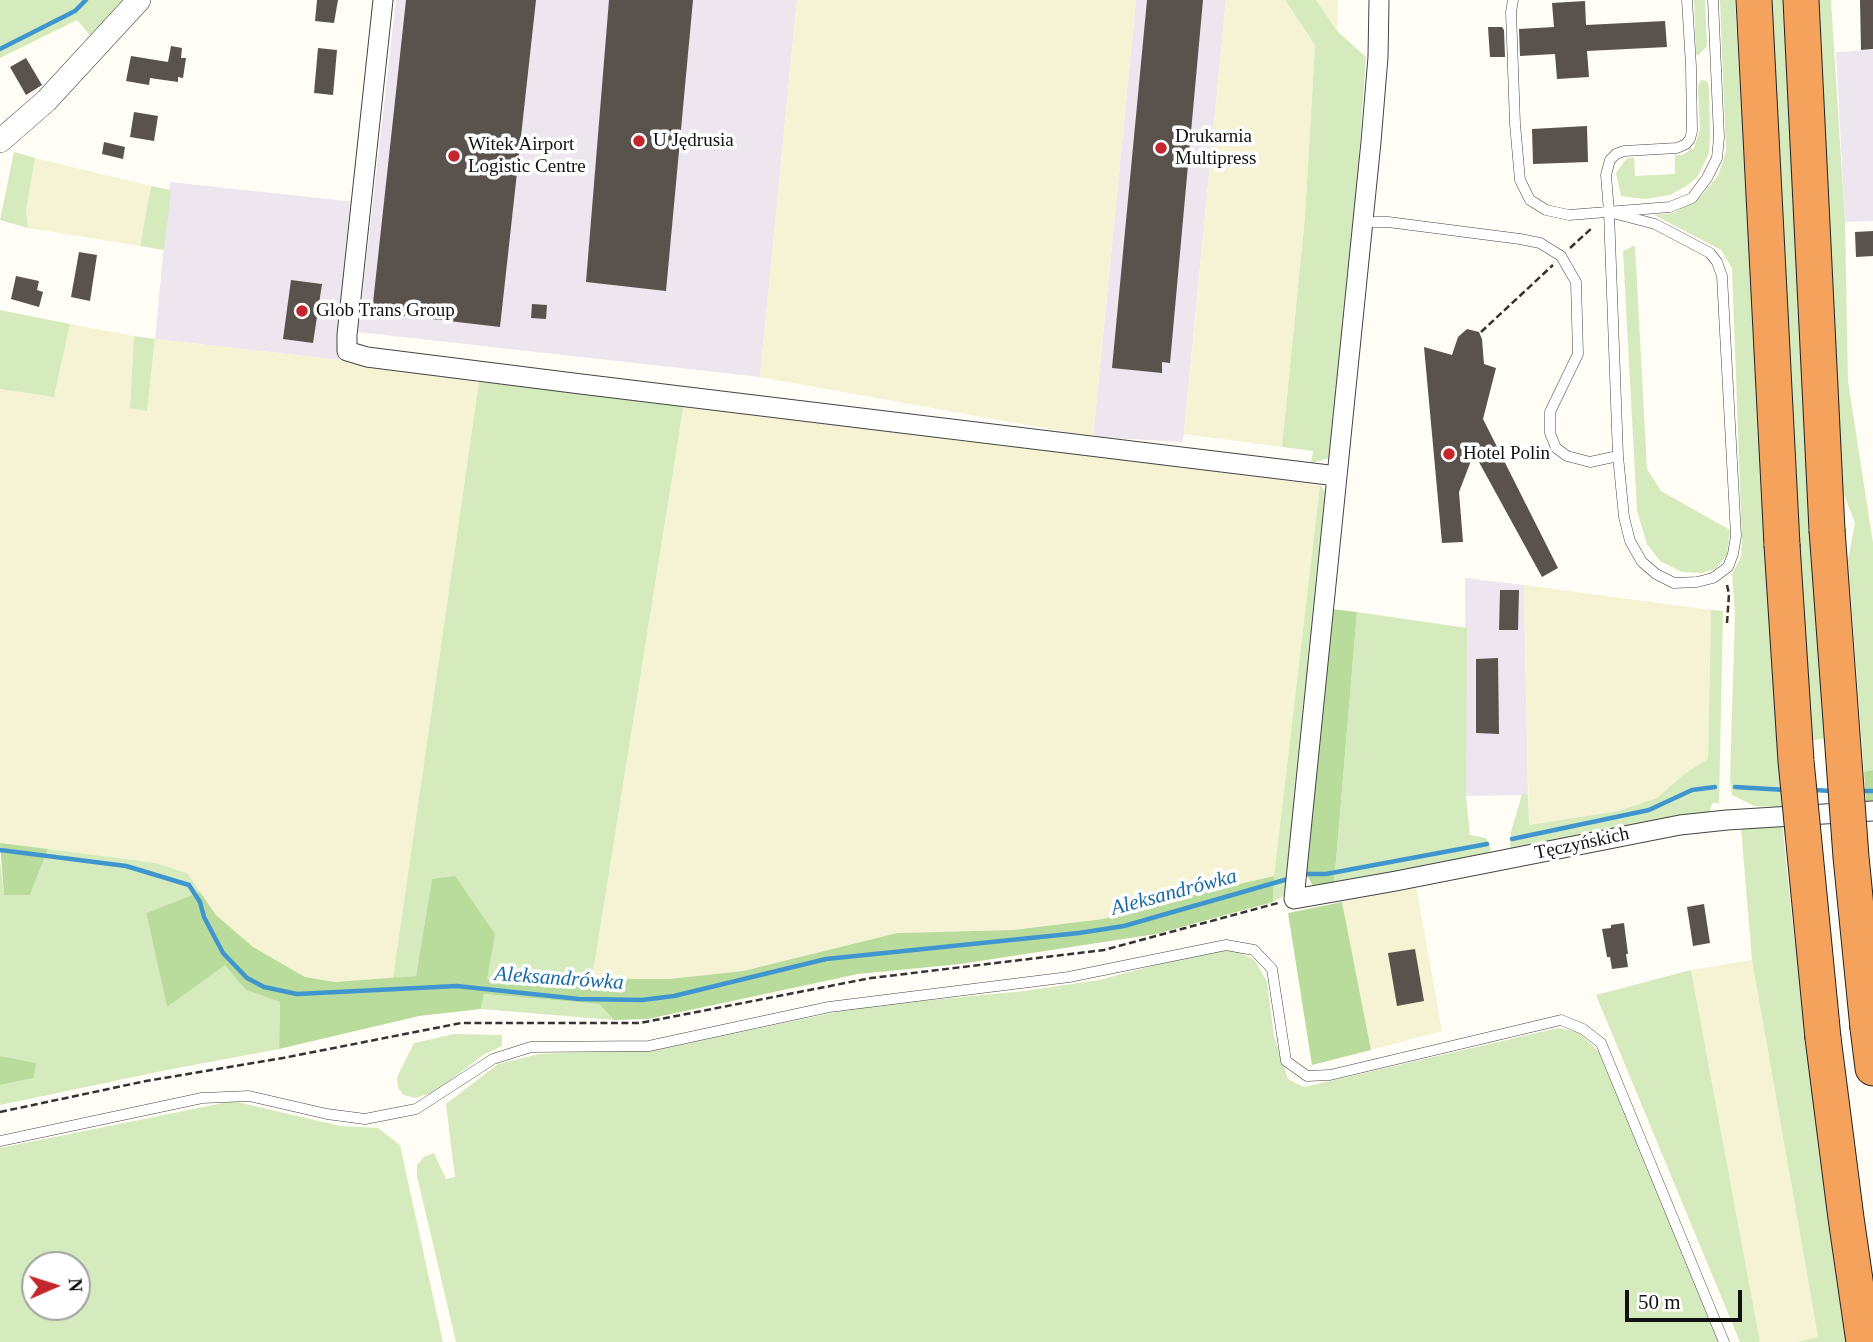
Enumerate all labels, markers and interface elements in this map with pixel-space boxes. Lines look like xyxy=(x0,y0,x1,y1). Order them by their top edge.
place label: Drukarnia Multipress xyxy=(1175,126,1256,170)
place label: U Jędrusia xyxy=(653,130,734,152)
marker: U Jędrusia xyxy=(631,133,647,149)
place label: Witek Airport Logistic Centre xyxy=(468,134,586,178)
marker: Drukarnia Multipress xyxy=(1153,140,1169,156)
marker: Witek Airport Logistic Centre xyxy=(446,148,462,164)
place label: Glob Trans Group xyxy=(316,300,455,322)
marker: Glob Trans Group xyxy=(294,303,310,319)
place label: Hotel Polin xyxy=(1463,443,1550,465)
marker: Hotel Polin xyxy=(1441,446,1457,462)
street label: Tęczyńskich xyxy=(1533,823,1631,865)
water label: Aleksandrówka xyxy=(1108,864,1240,922)
water label: Aleksandrówka xyxy=(494,962,624,996)
north arrow xyxy=(21,1251,91,1321)
scale bar xyxy=(1628,1276,1745,1320)
text: N xyxy=(65,1278,86,1292)
text: 50 m xyxy=(1638,1290,1681,1314)

